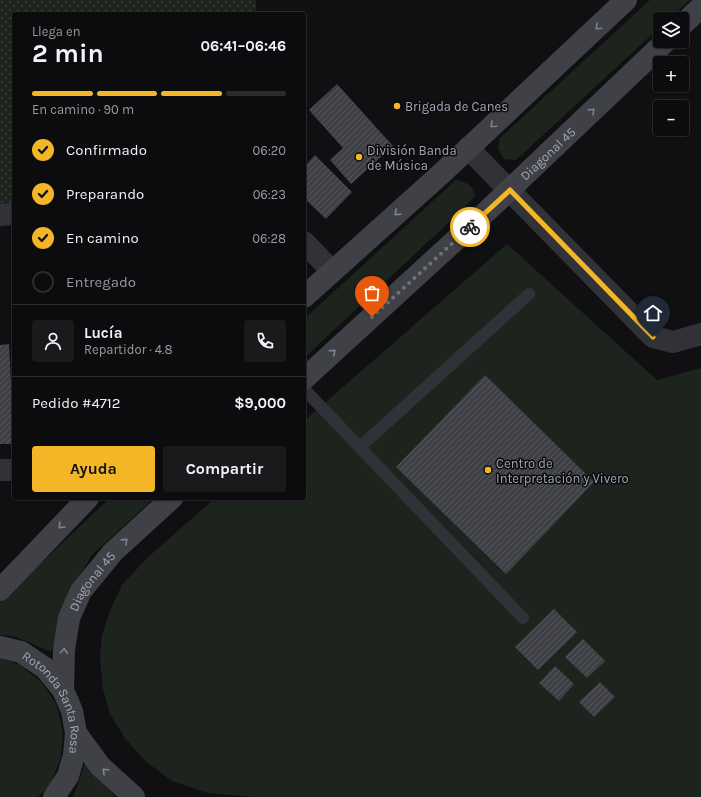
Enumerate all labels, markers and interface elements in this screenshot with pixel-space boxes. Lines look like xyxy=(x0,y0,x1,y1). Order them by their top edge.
map controls xyxy=(653,12,689,136)
button: layers xyxy=(653,12,689,48)
one-way arrow xyxy=(595,22,603,29)
text: Llega en xyxy=(32,24,81,39)
text: 06:41–06:46 xyxy=(201,37,286,55)
text: 2 min xyxy=(32,38,104,69)
button: + xyxy=(653,56,689,92)
place label: Brigada de Canes xyxy=(405,99,508,114)
button: − xyxy=(653,100,689,136)
marker: Brigada de Canes xyxy=(392,101,402,111)
text: En camino · 90 m xyxy=(32,102,134,117)
one-way arrow xyxy=(587,109,595,116)
one-way arrow xyxy=(490,120,497,127)
street label: Diagonal 45 xyxy=(517,124,578,183)
icon: check xyxy=(32,139,54,161)
text: Confirmado xyxy=(66,141,147,159)
text: 06:20 xyxy=(253,143,286,158)
place label: División Banda de Música xyxy=(367,143,457,173)
marker: División Banda de Música xyxy=(354,152,364,162)
icon: check xyxy=(32,183,54,205)
text: Preparando xyxy=(66,185,144,203)
text: 06:23 xyxy=(253,187,286,202)
courier xyxy=(450,207,490,247)
one-way arrow xyxy=(394,208,402,216)
icon: bike xyxy=(459,216,481,238)
icon: check xyxy=(32,227,54,249)
text: En camino xyxy=(66,229,139,247)
text: 06:28 xyxy=(252,231,286,246)
text: Entregado xyxy=(66,273,136,291)
pin xyxy=(355,276,389,317)
icon: bag xyxy=(361,282,383,304)
pin xyxy=(636,296,670,337)
icon: home xyxy=(642,302,664,324)
button: person xyxy=(32,320,74,362)
button: phone xyxy=(244,320,286,362)
text: Lucía xyxy=(84,324,122,342)
text: Repartidor · 4.8 xyxy=(84,342,172,357)
one-way arrow xyxy=(328,350,336,357)
text: Pedido #4712 xyxy=(32,394,120,412)
text: $9,000 xyxy=(234,394,286,412)
button: Ayuda xyxy=(32,446,155,492)
button: Compartir xyxy=(163,446,286,492)
place label: Centro de Interpretación y Vivero xyxy=(496,456,629,486)
marker: Centro de Interpretación y Vivero xyxy=(483,465,493,475)
one-way arrow xyxy=(58,521,65,529)
one-way arrow xyxy=(120,538,127,545)
street label: Diagonal 45 xyxy=(66,548,118,613)
street label: Rotonda Santa Rosa xyxy=(20,648,83,755)
one-way arrow xyxy=(60,648,69,654)
one-way arrow xyxy=(102,768,110,776)

